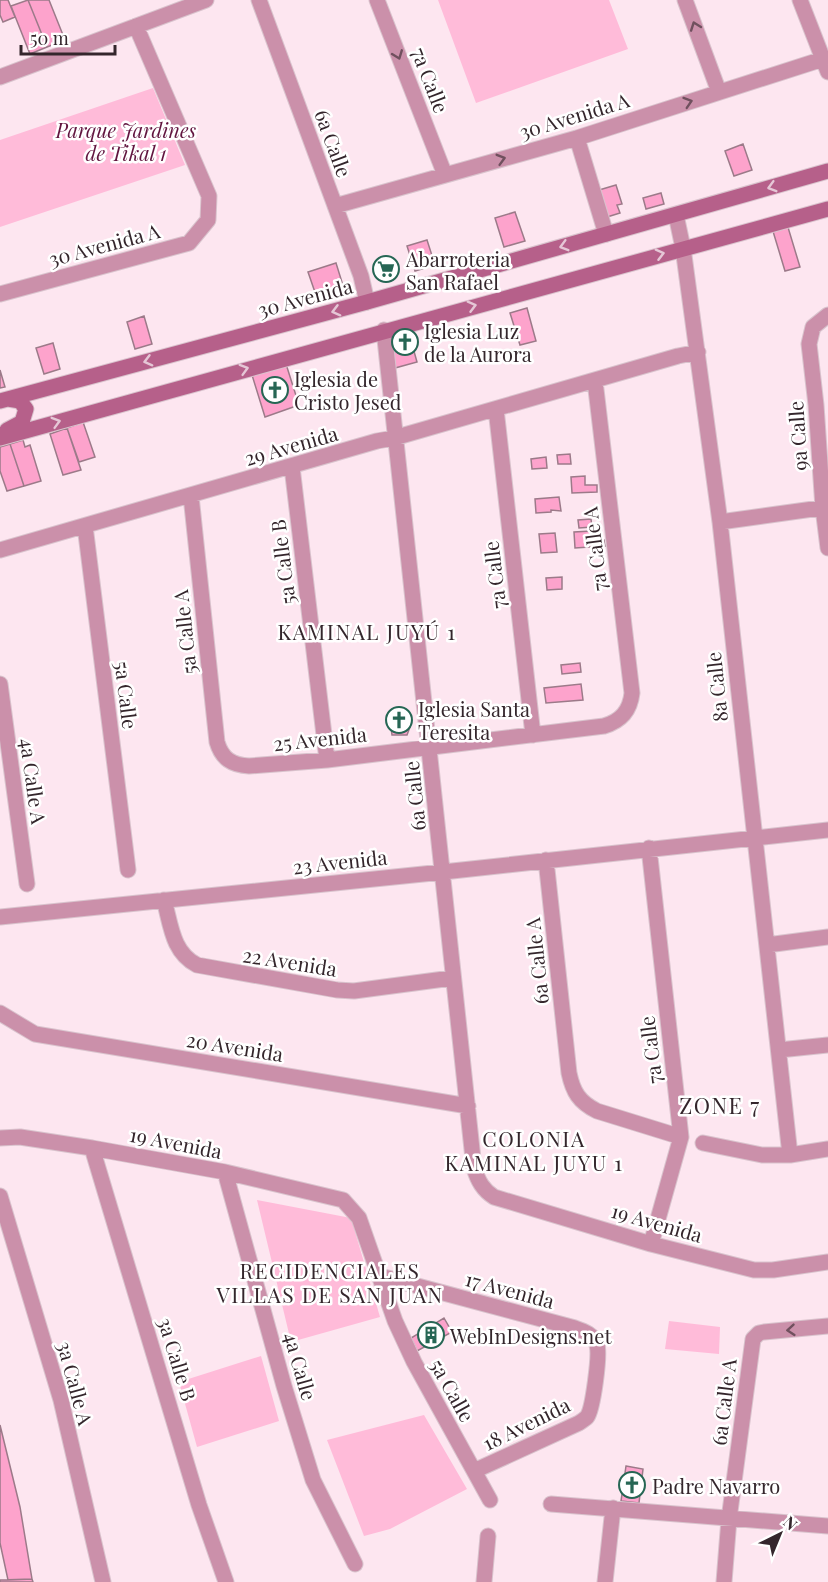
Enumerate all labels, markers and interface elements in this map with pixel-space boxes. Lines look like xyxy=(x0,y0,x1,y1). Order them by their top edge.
scale bar xyxy=(21,18,116,56)
one-way arrow xyxy=(689,21,702,32)
text: 50 m xyxy=(30,26,69,50)
street label: 7a Calle xyxy=(406,43,456,117)
one-way arrow xyxy=(391,49,404,59)
street label: 30 Avenida A xyxy=(516,85,633,145)
one-way arrow xyxy=(682,97,693,109)
street label: 6a Calle xyxy=(309,105,359,181)
park label: Parque Jardines de Tikal 1 xyxy=(55,116,197,166)
one-way arrow xyxy=(495,154,506,166)
one-way arrow xyxy=(767,180,778,192)
street label: 30 Avenida A xyxy=(46,216,163,272)
one-way arrow xyxy=(559,239,570,251)
place label: Abarroteria San Rafael xyxy=(405,245,510,295)
one-way arrow xyxy=(655,249,665,261)
supermarket icon: Abarroteria San Rafael xyxy=(371,254,401,284)
street label: 30 Avenida xyxy=(255,271,355,323)
one-way arrow xyxy=(467,301,477,313)
one-way arrow xyxy=(331,303,341,316)
place label: Iglesia Luz de la Aurora xyxy=(424,317,532,367)
church icon: Iglesia Luz de la Aurora xyxy=(390,327,420,357)
one-way arrow xyxy=(143,354,153,367)
one-way arrow xyxy=(239,364,249,377)
place label: Iglesia de Cristo Jesed xyxy=(294,365,402,415)
church icon: Iglesia de Cristo Jesed xyxy=(260,375,290,405)
street label: 9a Calle xyxy=(781,400,813,472)
one-way arrow xyxy=(50,417,61,429)
street label: 29 Avenida xyxy=(241,419,341,471)
street label: 7a Calle A xyxy=(575,505,613,593)
street label: 5a Calle B xyxy=(263,518,301,606)
street label: 7a Calle xyxy=(476,540,512,610)
street label: 5a Calle A xyxy=(166,588,202,676)
district label: KAMINAL JUYÚ 1 xyxy=(278,617,456,645)
street label: 8a Calle xyxy=(699,651,733,723)
street label: 5a Calle xyxy=(109,660,145,730)
place label: Iglesia Santa Teresita xyxy=(418,695,530,745)
church icon: Iglesia Santa Teresita xyxy=(384,705,414,735)
street label: 25 Avenida xyxy=(272,720,368,756)
street label: 4a Calle A xyxy=(15,736,53,826)
street label: 6a Calle xyxy=(397,760,431,832)
street label: 23 Avenida xyxy=(292,843,388,879)
street label: 6a Calle A xyxy=(518,916,554,1006)
street label: 22 Avenida xyxy=(241,940,339,982)
street label: 7a Calle xyxy=(632,1015,668,1085)
street label: 20 Avenida xyxy=(185,1025,285,1067)
district label: ZONE 7 xyxy=(679,1090,761,1120)
street label: 19 Avenida xyxy=(127,1120,225,1164)
district label: COLONIA KAMINAL JUYU 1 xyxy=(445,1124,623,1176)
street label: 19 Avenida xyxy=(608,1196,706,1248)
district label: RECIDENCIALES VILLAS DE SAN JUAN xyxy=(215,1256,444,1308)
street label: 17 Avenida xyxy=(462,1264,558,1314)
street label: 3a Calle B xyxy=(152,1314,204,1404)
building icon: WebInDesigns.net xyxy=(416,1320,446,1350)
place label: WebInDesigns.net xyxy=(449,1322,612,1349)
one-way arrow xyxy=(787,1323,796,1336)
street label: 4a Calle xyxy=(278,1329,324,1403)
street label: 3a Calle A xyxy=(52,1338,100,1428)
street label: 5a Calle xyxy=(425,1354,481,1426)
street label: 6a Calle A xyxy=(704,1357,742,1447)
street label: 18 Avenida xyxy=(478,1390,574,1456)
church icon: Padre Navarro xyxy=(617,1470,647,1500)
place label: Padre Navarro xyxy=(652,1472,780,1499)
north arrow xyxy=(750,1504,810,1564)
text: N xyxy=(779,1511,802,1535)

